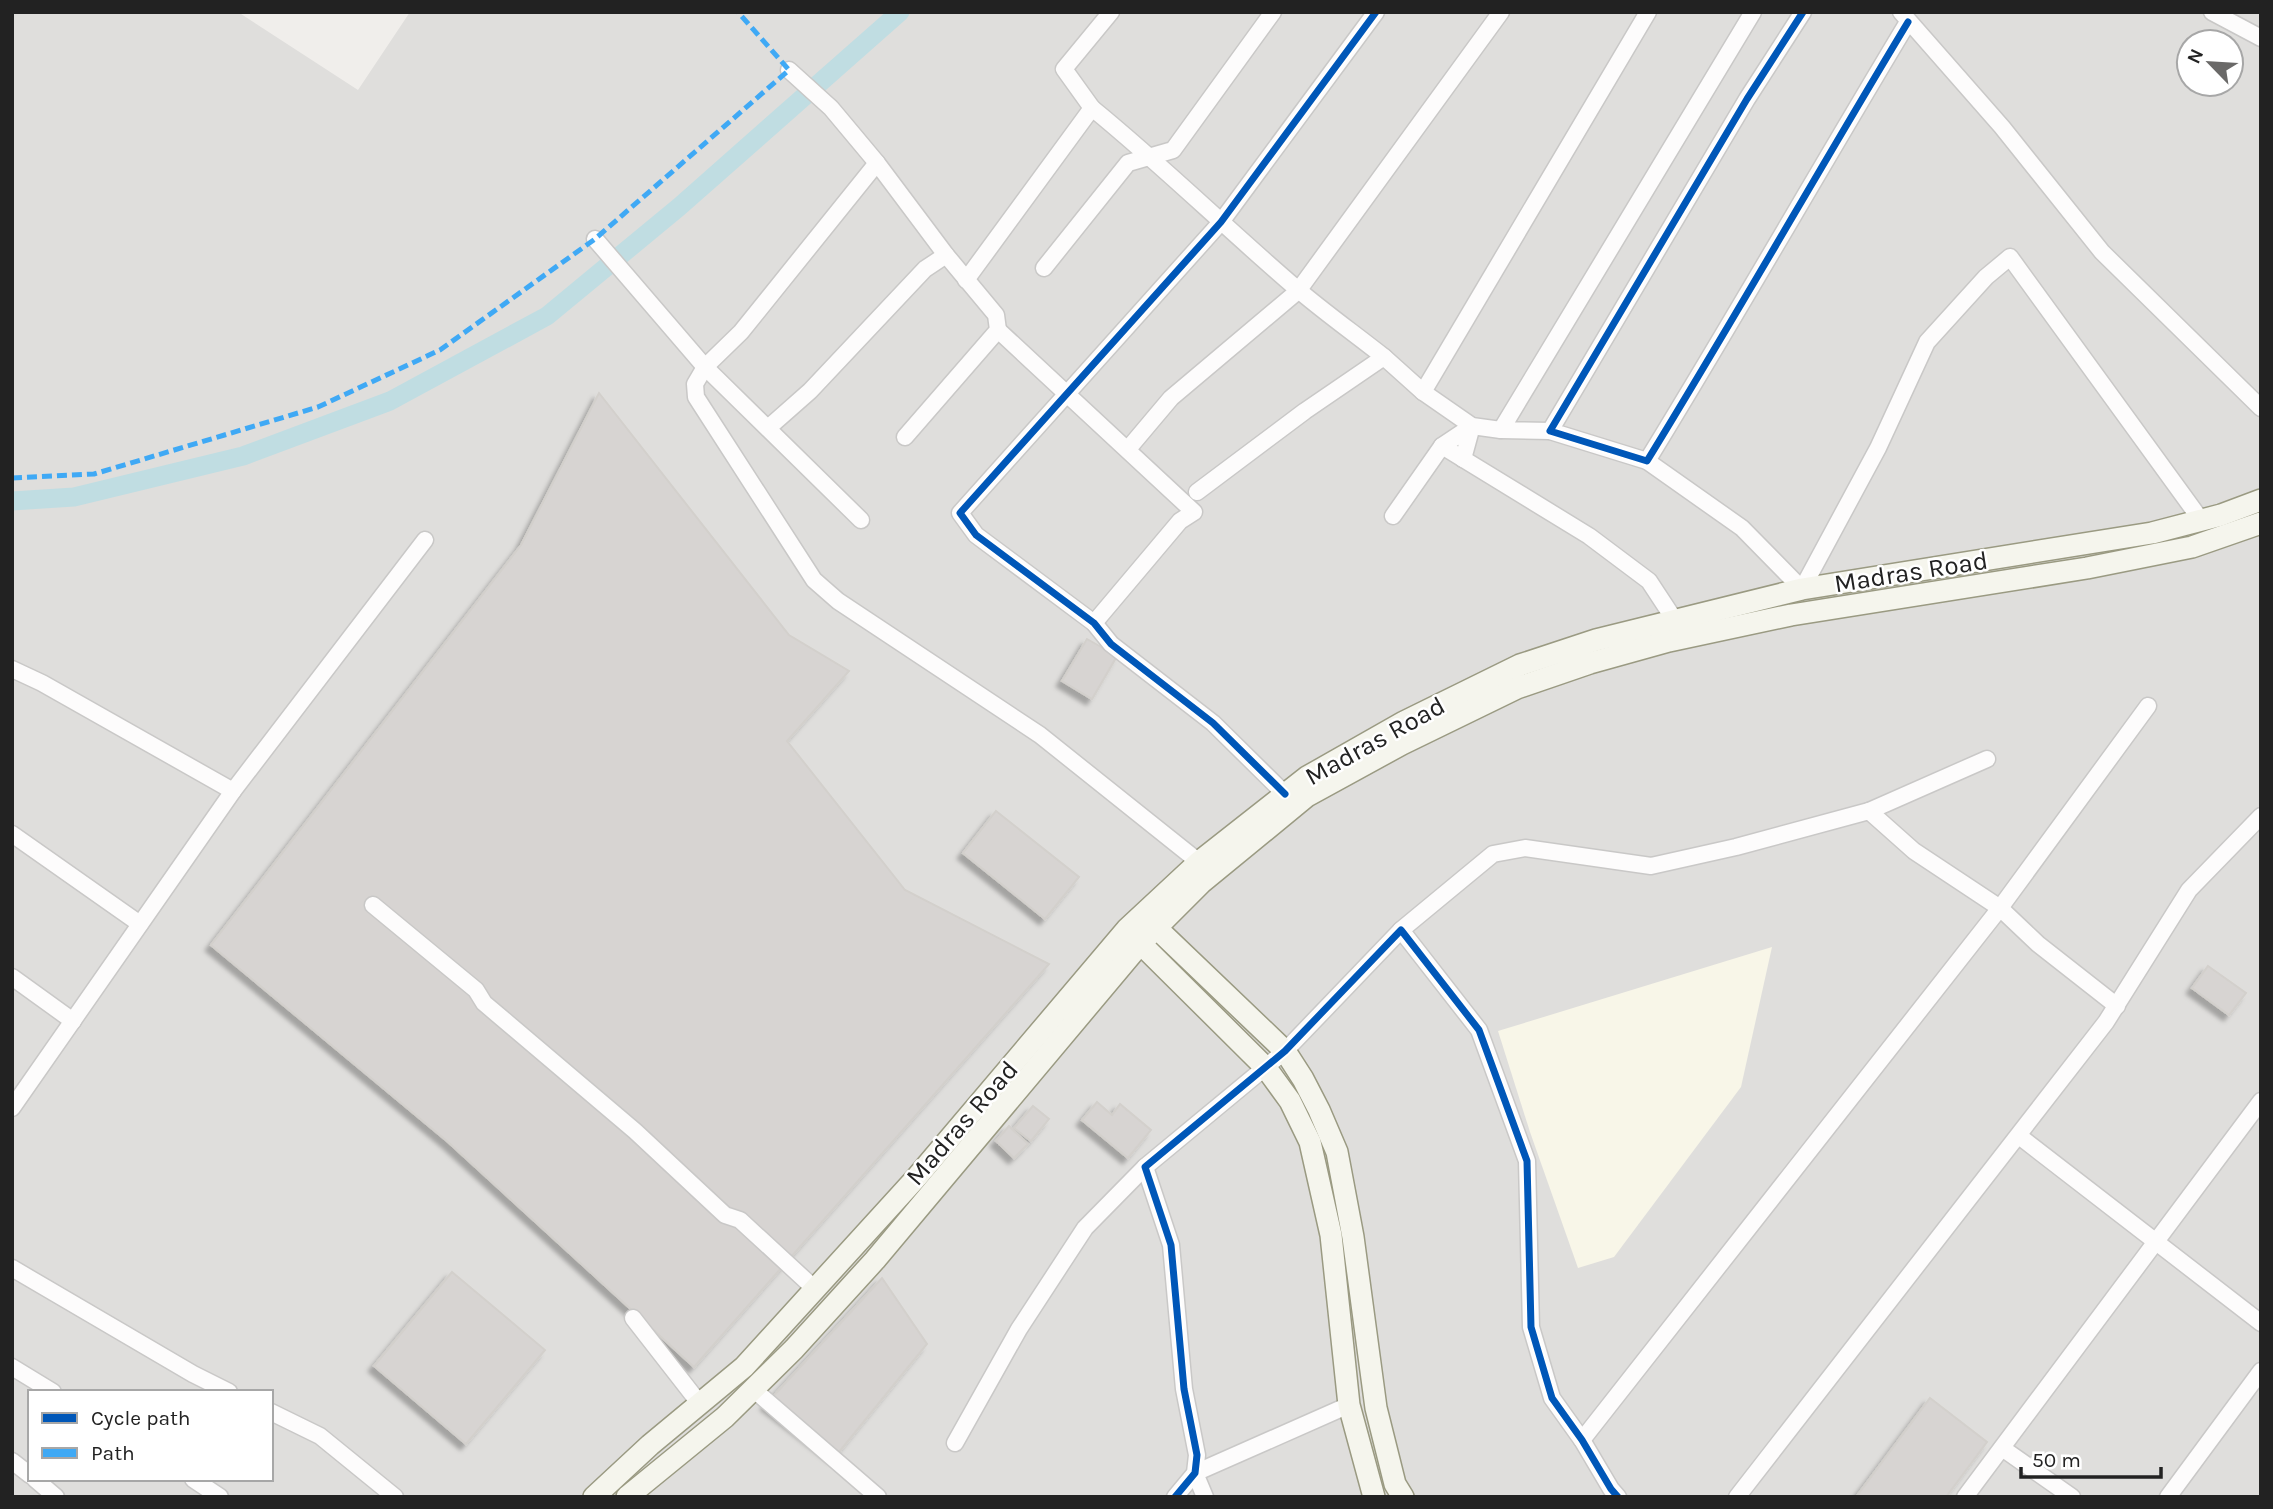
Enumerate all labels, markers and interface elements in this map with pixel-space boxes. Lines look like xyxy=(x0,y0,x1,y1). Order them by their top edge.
north arrow xyxy=(2175,28,2245,98)
text: N xyxy=(2183,45,2208,67)
street label: Madras Road xyxy=(1832,545,1990,599)
street label: Madras Road xyxy=(1300,690,1450,792)
street label: Madras Road xyxy=(899,1054,1025,1192)
legend xyxy=(28,1390,273,1481)
text: Cycle path xyxy=(91,1406,191,1430)
scale bar xyxy=(2021,1436,2161,1480)
text: Path xyxy=(91,1441,135,1465)
text: 50 m xyxy=(2032,1448,2081,1472)

